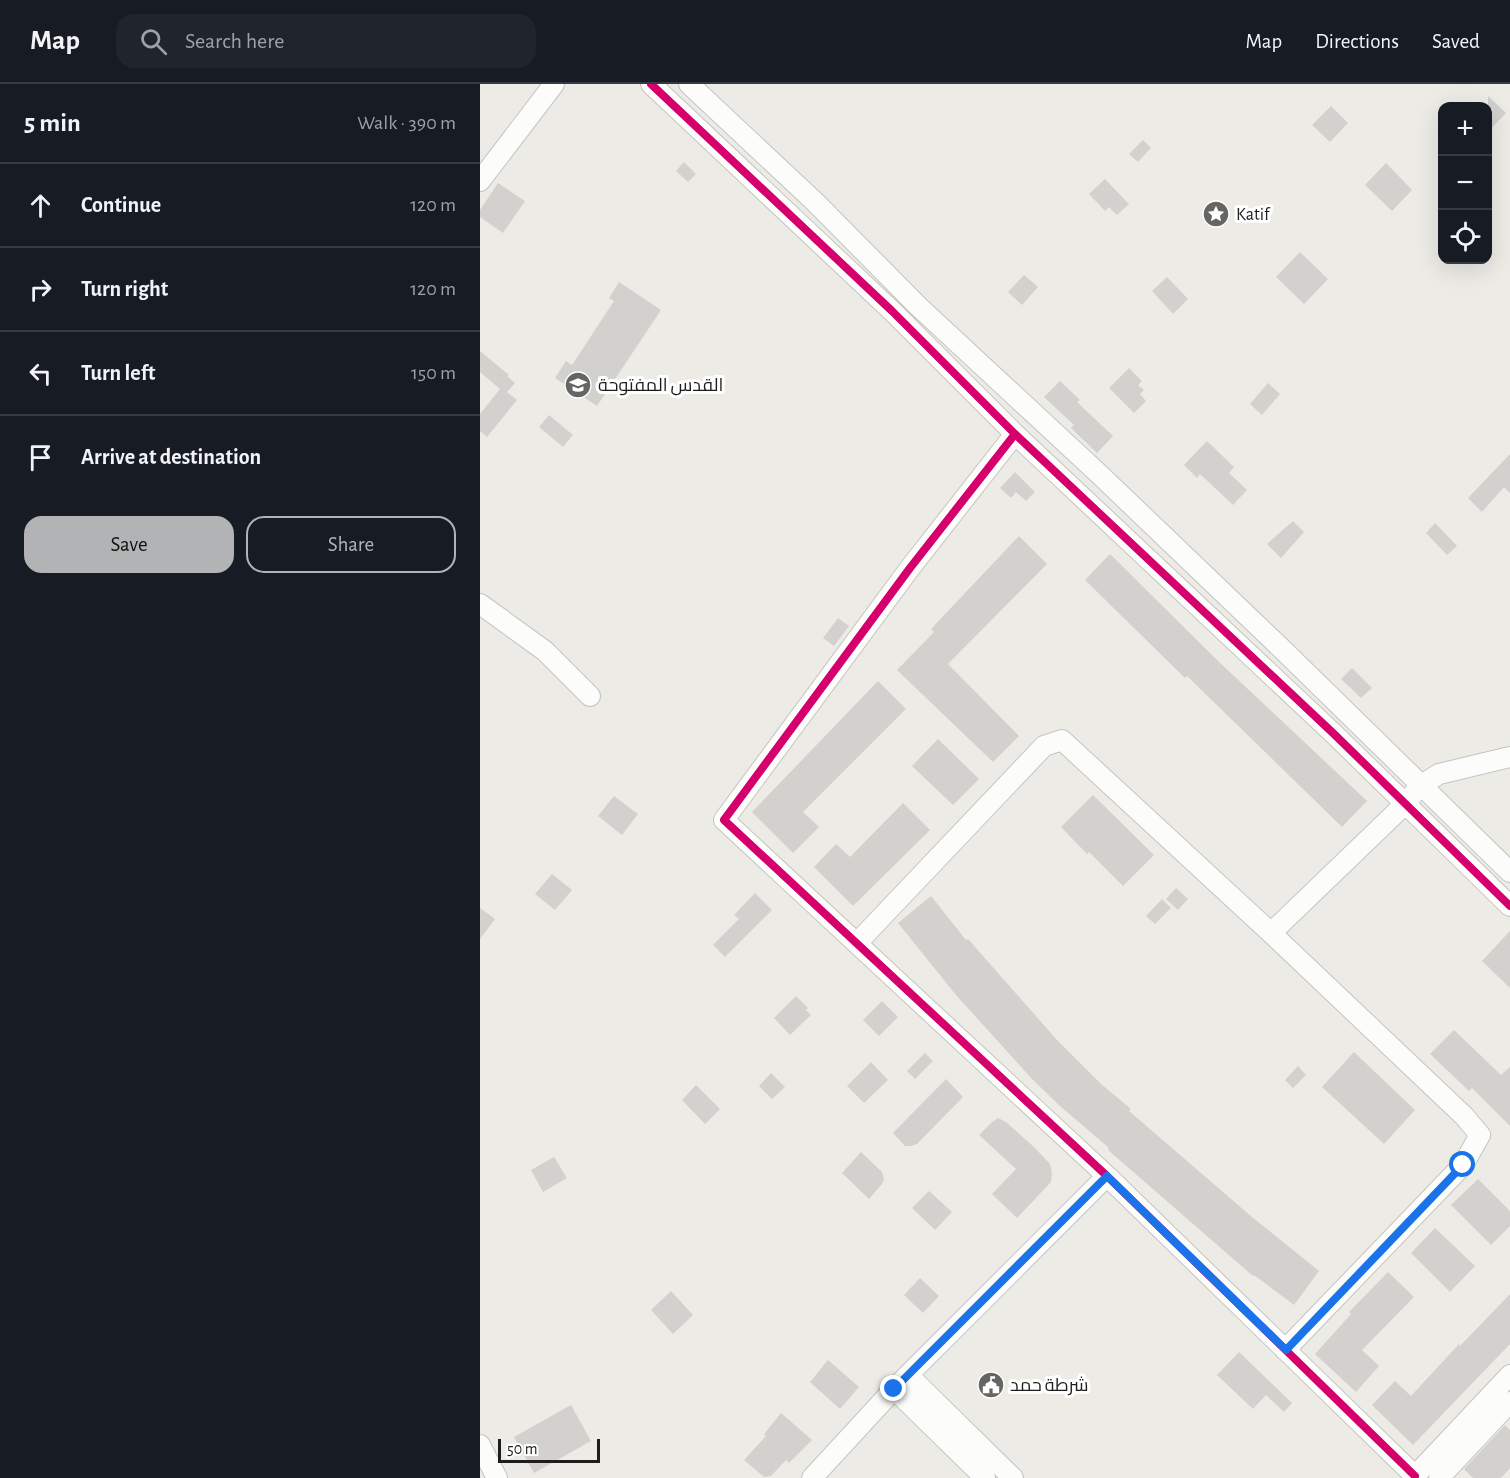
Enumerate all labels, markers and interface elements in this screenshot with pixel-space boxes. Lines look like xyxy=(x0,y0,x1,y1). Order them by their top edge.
search box xyxy=(116,14,536,68)
icon: search xyxy=(137,25,170,58)
text: Map xyxy=(30,27,80,55)
text: Search here xyxy=(185,30,284,52)
text: Map xyxy=(1246,31,1282,52)
text: Directions xyxy=(1315,31,1399,52)
text: Saved xyxy=(1432,31,1480,52)
map controls xyxy=(1438,102,1492,264)
button: + xyxy=(1438,102,1492,156)
text: 5 min xyxy=(24,110,81,136)
text: Walk · 390 m xyxy=(357,113,456,133)
button: − xyxy=(1438,156,1492,210)
icon: ahead xyxy=(24,189,57,222)
text: Continue xyxy=(81,194,161,216)
text: 120 m xyxy=(410,195,456,215)
place icon: Katif xyxy=(1201,199,1231,229)
place label: Katif xyxy=(1236,206,1271,224)
button: locate xyxy=(1438,210,1492,264)
icon: right xyxy=(24,273,57,306)
text: Turn right xyxy=(81,278,168,300)
text: 120 m xyxy=(410,279,456,299)
icon: left xyxy=(24,357,57,390)
text: Turn left xyxy=(81,362,155,384)
text: 150 m xyxy=(411,363,456,383)
school or university icon: القدس المفتوحة xyxy=(563,370,593,400)
place label: القدس المفتوحة xyxy=(598,377,723,396)
icon: arrive xyxy=(24,441,57,474)
text: Arrive at destination xyxy=(81,446,261,468)
button: Save xyxy=(24,516,234,573)
button: Share xyxy=(246,516,456,573)
route start xyxy=(1449,1151,1475,1177)
public building icon: شرطة حمد xyxy=(976,1370,1006,1400)
route end xyxy=(880,1375,906,1401)
place label: شرطة حمد xyxy=(1010,1376,1089,1396)
scale bar xyxy=(498,1436,600,1464)
text: 50 m xyxy=(507,1441,538,1457)

